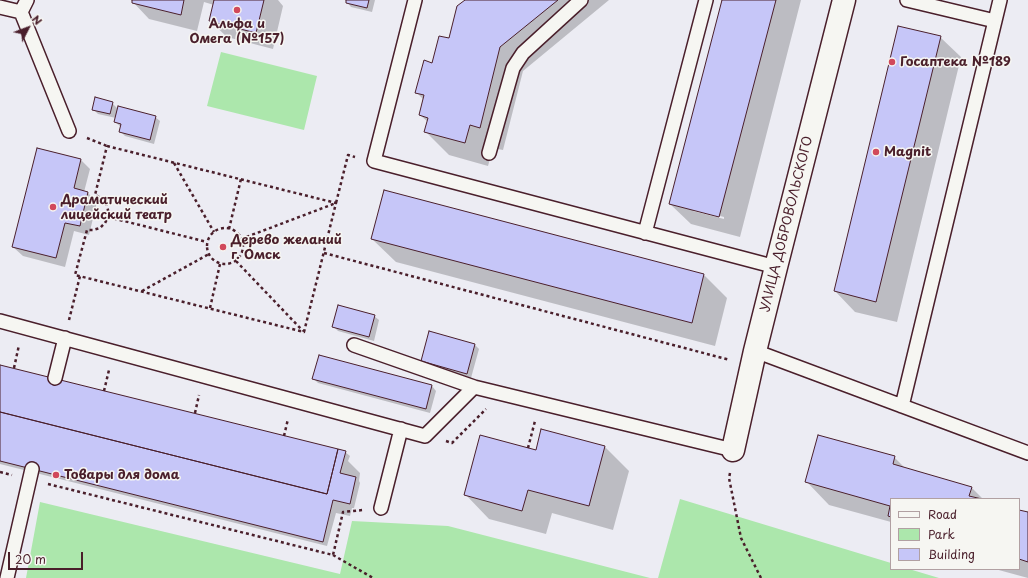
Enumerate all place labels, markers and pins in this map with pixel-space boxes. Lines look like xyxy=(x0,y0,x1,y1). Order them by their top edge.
marker: Альфа и Омега (№157) xyxy=(232,5,242,15)
place label: Альфа и Омега (№157) xyxy=(190,16,284,47)
place label: Госаптека №189 xyxy=(900,54,1011,70)
marker: Госаптека №189 xyxy=(887,57,897,67)
place label: Magnit xyxy=(884,144,931,160)
marker: Magnit xyxy=(871,147,881,157)
place label: Драматический лицейский театр xyxy=(61,192,172,223)
marker: Драматический лицейский театр xyxy=(48,202,58,212)
place label: Дерево желаний г. Омск xyxy=(231,232,342,263)
marker: Дерево желаний г. Омск xyxy=(218,242,228,252)
place label: Товары для дома xyxy=(64,467,180,483)
marker: Товары для дома xyxy=(51,470,61,480)

